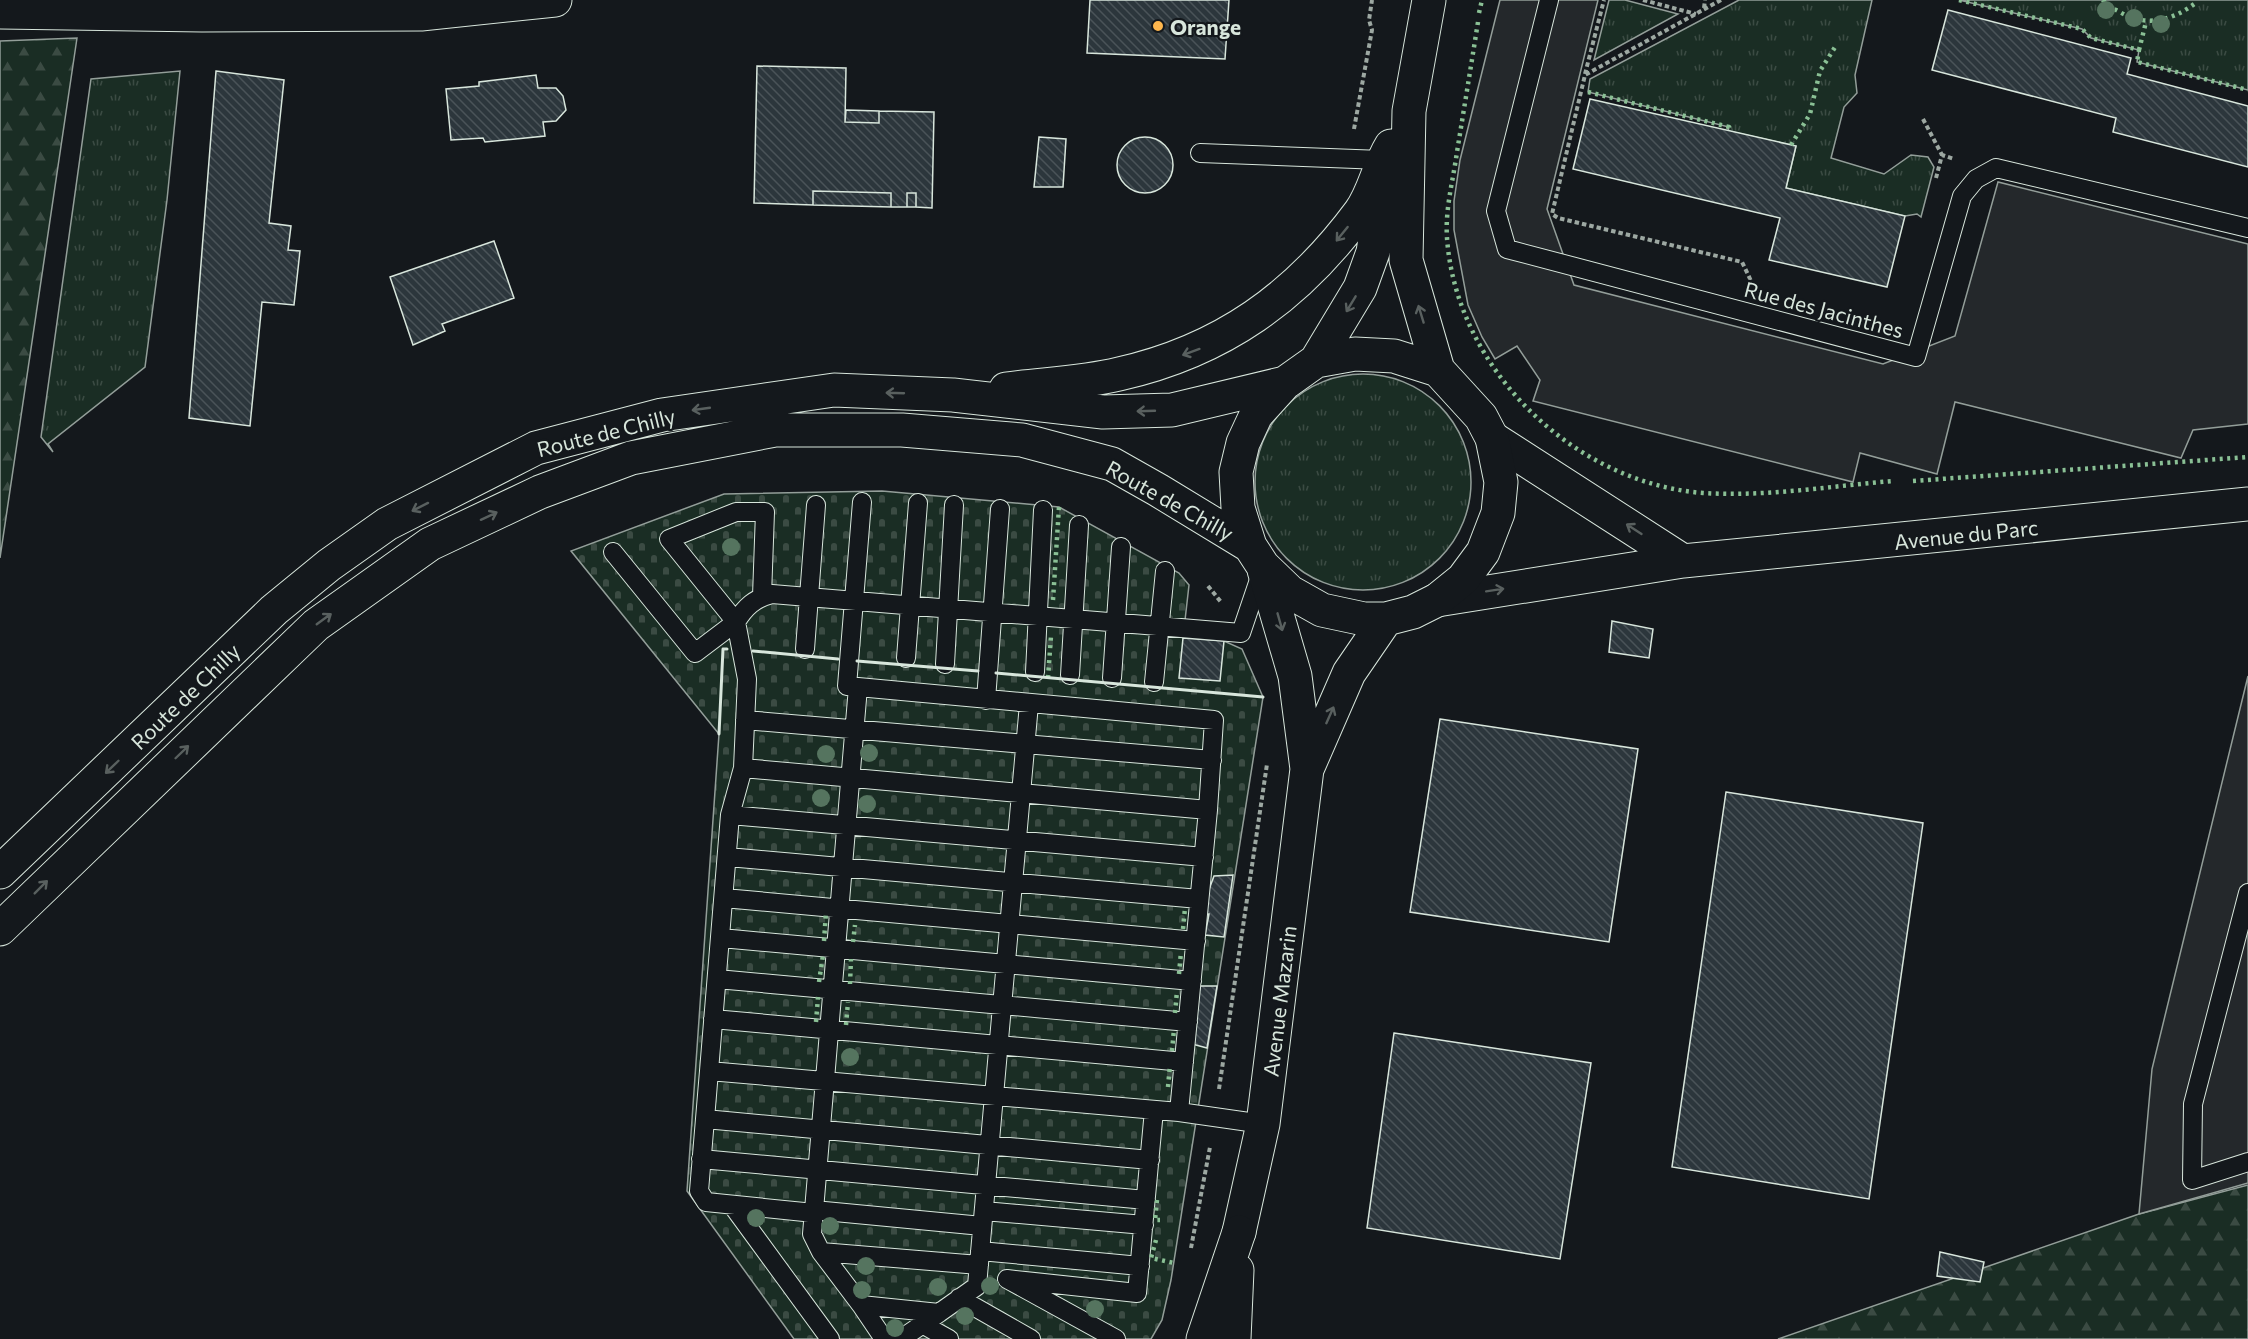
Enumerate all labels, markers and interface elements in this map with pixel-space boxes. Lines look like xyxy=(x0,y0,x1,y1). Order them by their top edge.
place label: Orange xyxy=(1170,14,1241,39)
marker: Orange xyxy=(1151,19,1165,33)
one-way arrow xyxy=(1336,225,1349,241)
street label: Rue des Jacinthes xyxy=(1742,276,1906,342)
one-way arrow xyxy=(1344,295,1356,312)
one-way arrow xyxy=(1414,305,1425,324)
one-way arrow xyxy=(1182,348,1201,359)
one-way arrow xyxy=(885,387,905,398)
street label: Route de Chilly xyxy=(534,403,678,461)
one-way arrow xyxy=(692,404,712,415)
one-way arrow xyxy=(1136,405,1156,417)
street label: Route de Chilly xyxy=(1102,455,1238,545)
one-way arrow xyxy=(412,502,430,513)
one-way arrow xyxy=(480,510,498,522)
street label: Avenue du Parc xyxy=(1893,514,2039,554)
one-way arrow xyxy=(1626,523,1643,535)
one-way arrow xyxy=(1484,585,1504,596)
one-way arrow xyxy=(316,613,332,625)
one-way arrow xyxy=(1274,613,1286,632)
street label: Route de Chilly xyxy=(125,638,245,754)
one-way arrow xyxy=(1325,707,1336,725)
one-way arrow xyxy=(174,745,189,759)
one-way arrow xyxy=(104,760,119,774)
one-way arrow xyxy=(34,880,49,895)
street label: Avenue Mazarin xyxy=(1257,924,1301,1078)

